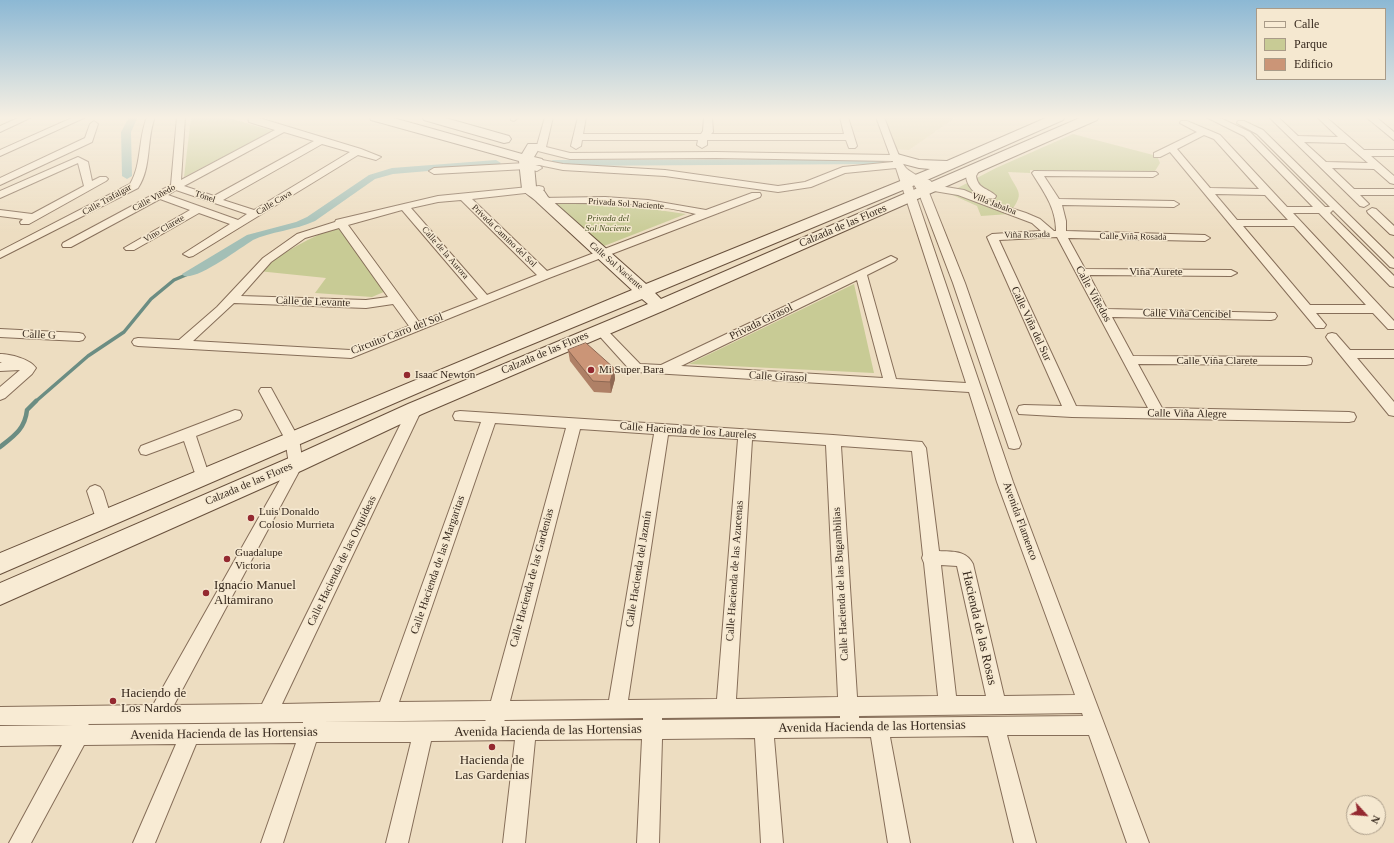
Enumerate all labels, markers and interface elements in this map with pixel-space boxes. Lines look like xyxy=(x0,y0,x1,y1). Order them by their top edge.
legend xyxy=(1256,8,1386,80)
text: Calle xyxy=(1294,17,1319,31)
text: Parque xyxy=(1294,37,1327,51)
text: Edificio xyxy=(1294,57,1333,71)
street label: Calle Trafalgar xyxy=(81,182,133,218)
street label: Calle Viñedo xyxy=(131,182,177,214)
street label: Tónel xyxy=(193,188,217,206)
street label: Calle Cava xyxy=(254,188,294,218)
street label: Villa Jabaloa xyxy=(970,191,1018,217)
street label: Privada Sol Naciente xyxy=(588,196,664,212)
street label: Privada Camino del Sol xyxy=(469,202,539,270)
street label: Calzada de las Flores xyxy=(797,202,889,250)
street label: Vino Clarete xyxy=(142,213,186,245)
park label: Privada del Sol Naciente xyxy=(585,214,631,235)
street label: Calle de la Aurora xyxy=(419,224,471,282)
street label: Viña Rosada xyxy=(1004,229,1050,241)
street label: Calle Viña Rosada xyxy=(1099,231,1167,243)
street label: Calle Sol Naciente xyxy=(587,240,645,292)
street label: Calle Viñedos xyxy=(1072,264,1114,324)
street label: Viña Aurete xyxy=(1129,265,1183,279)
street label: Calle Viña del Sur xyxy=(1008,285,1054,363)
street label: Calle de Levante xyxy=(276,294,350,310)
street label: Privada Girasol xyxy=(727,301,795,343)
street label: Calle Viña Cencibel xyxy=(1143,307,1231,321)
street label: Circuito Carro del Sol xyxy=(349,310,445,358)
street label: Calle G xyxy=(22,328,56,342)
street label: Calzada de las Flores xyxy=(499,329,591,377)
street label: Calle Viña Clarete xyxy=(1176,354,1258,368)
place label: Mi Super Bara xyxy=(599,363,664,377)
marker: Mi Super Bara xyxy=(586,365,596,375)
place label: Isaac Newton xyxy=(415,368,475,382)
street label: Calle Girasol xyxy=(749,369,807,385)
marker: Isaac Newton xyxy=(402,370,412,380)
street label: Calle Viña Alegre xyxy=(1147,407,1227,421)
street label: Calle Hacienda de los Laureles xyxy=(619,420,757,442)
street label: Calzada de las Flores xyxy=(203,460,295,508)
street label: Avenida Flamenco xyxy=(1000,480,1040,562)
street label: Calle Hacienda de las Orquídeas xyxy=(305,494,379,628)
street label: Calle Hacienda de las Margaritas xyxy=(408,494,468,636)
street label: Calle Hacienda de las Azucenas xyxy=(723,500,747,642)
place label: Luis Donaldo Colosio Murrieta xyxy=(259,505,334,531)
street label: Calle Hacienda de las Gardenias xyxy=(507,507,557,649)
street label: Calle Hacienda de las Bugambilias xyxy=(830,507,852,661)
street label: Calle Hacienda del Jazmín xyxy=(623,510,655,628)
marker: Luis Donaldo Colosio Murrieta xyxy=(246,513,256,523)
place label: Guadalupe Victoria xyxy=(235,546,283,572)
marker: Guadalupe Victoria xyxy=(222,554,232,564)
street label: Hacienda de las Rosas xyxy=(958,569,1000,687)
place label: Ignacio Manuel Altamirano xyxy=(214,578,296,609)
marker: Ignacio Manuel Altamirano xyxy=(201,588,211,598)
place label: Haciendo de Los Nardos xyxy=(121,686,186,717)
marker: Haciendo de Los Nardos xyxy=(108,696,118,706)
street label: Avenida Hacienda de las Hortensias xyxy=(778,718,966,736)
street label: Avenida Hacienda de las Hortensias xyxy=(454,722,642,740)
street label: Avenida Hacienda de las Hortensias xyxy=(130,725,318,743)
marker: Hacienda de Las Gardenias xyxy=(487,742,497,752)
place label: Hacienda de Las Gardenias xyxy=(455,753,529,784)
north arrow xyxy=(1346,795,1386,835)
text: N xyxy=(1369,814,1383,826)

